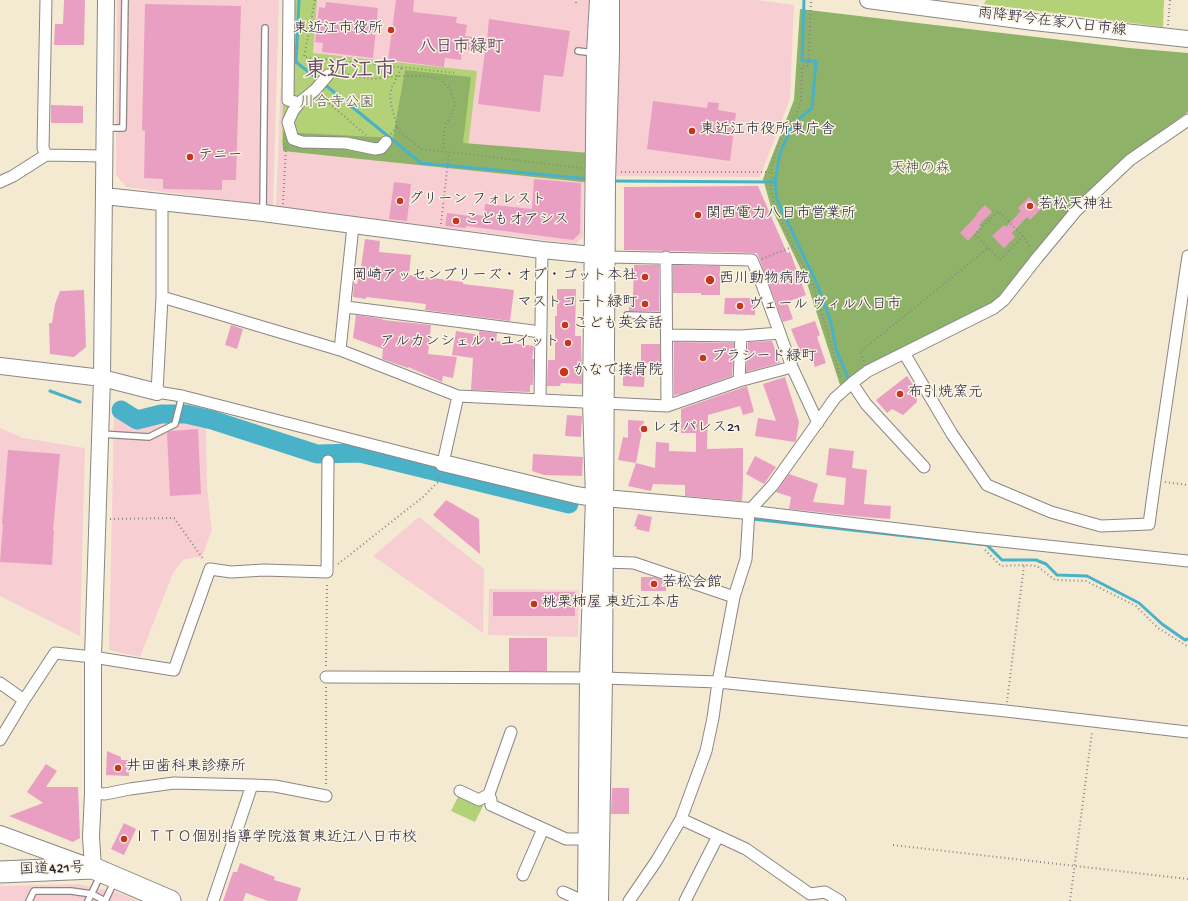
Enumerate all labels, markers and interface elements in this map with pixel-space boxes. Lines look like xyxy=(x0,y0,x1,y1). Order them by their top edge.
street label: 雨降野今在家八日市線 xyxy=(976,5,1128,41)
place label: 東近江市役所 xyxy=(293,21,383,39)
marker: 東近江市役所 xyxy=(386,25,396,35)
district label: 八日市緑町 xyxy=(419,38,503,58)
district label: 東近江市 xyxy=(304,58,396,86)
park label: 川合寺公園 xyxy=(300,95,374,113)
place label: 東近江市役所東庁舎 xyxy=(700,122,835,140)
marker: 東近江市役所東庁舎 xyxy=(687,126,697,136)
place label: テニー xyxy=(198,148,243,166)
marker: テニー xyxy=(185,152,195,162)
park label: 天神の森 xyxy=(890,161,950,179)
place label: グリーン フォレスト xyxy=(408,192,547,210)
marker: グリーン フォレスト xyxy=(395,196,405,206)
place label: 若松天神社 xyxy=(1038,197,1113,215)
marker: 若松天神社 xyxy=(1025,201,1035,211)
place label: 関西電力八日市営業所 xyxy=(706,206,856,224)
marker: 関西電力八日市営業所 xyxy=(693,210,703,220)
place label: こどもオアシス xyxy=(464,212,569,230)
marker: こどもオアシス xyxy=(451,216,461,226)
place label: 岡崎アッセンブリーズ・オブ・ゴット本社 xyxy=(352,268,637,286)
place label: 西川動物病院 xyxy=(719,271,809,289)
marker: 岡崎アッセンブリーズ・オブ・ゴット本社 xyxy=(640,272,650,282)
marker: 西川動物病院 xyxy=(704,274,716,286)
place label: マストコート緑町 xyxy=(517,295,637,313)
place label: ヴェール ヴィル八日市 xyxy=(748,297,902,315)
marker: マストコート緑町 xyxy=(640,299,650,309)
marker: ヴェール ヴィル八日市 xyxy=(735,301,745,311)
place label: こども英会話 xyxy=(573,316,663,334)
marker: こども英会話 xyxy=(560,320,570,330)
place label: アルカンシェル・ユイット xyxy=(380,334,560,352)
marker: アルカンシェル・ユイット xyxy=(563,338,573,348)
place label: プラシード緑町 xyxy=(711,349,816,367)
marker: プラシード緑町 xyxy=(698,353,708,363)
place label: かなで接骨院 xyxy=(573,363,663,381)
marker: かなで接骨院 xyxy=(558,366,570,378)
place label: 布引焼窯元 xyxy=(908,385,983,403)
marker: 布引焼窯元 xyxy=(895,389,905,399)
place label: レオパレス21 xyxy=(652,420,740,438)
marker: レオパレス21 xyxy=(639,424,649,434)
place label: 若松会館 xyxy=(662,575,722,593)
marker: 若松会館 xyxy=(649,579,659,589)
place label: 桃栗柿屋 東近江本店 xyxy=(542,595,681,613)
marker: 桃栗柿屋 東近江本店 xyxy=(529,599,539,609)
place label: 井田歯科東診療所 xyxy=(126,759,246,777)
marker: 井田歯科東診療所 xyxy=(113,763,123,773)
place label: ＩＴＴＯ個別指導学院滋賀東近江八日市校 xyxy=(132,830,417,848)
marker: ＩＴＴＯ個別指導学院滋賀東近江八日市校 xyxy=(119,834,129,844)
street label: 国道421号 xyxy=(19,860,85,880)

